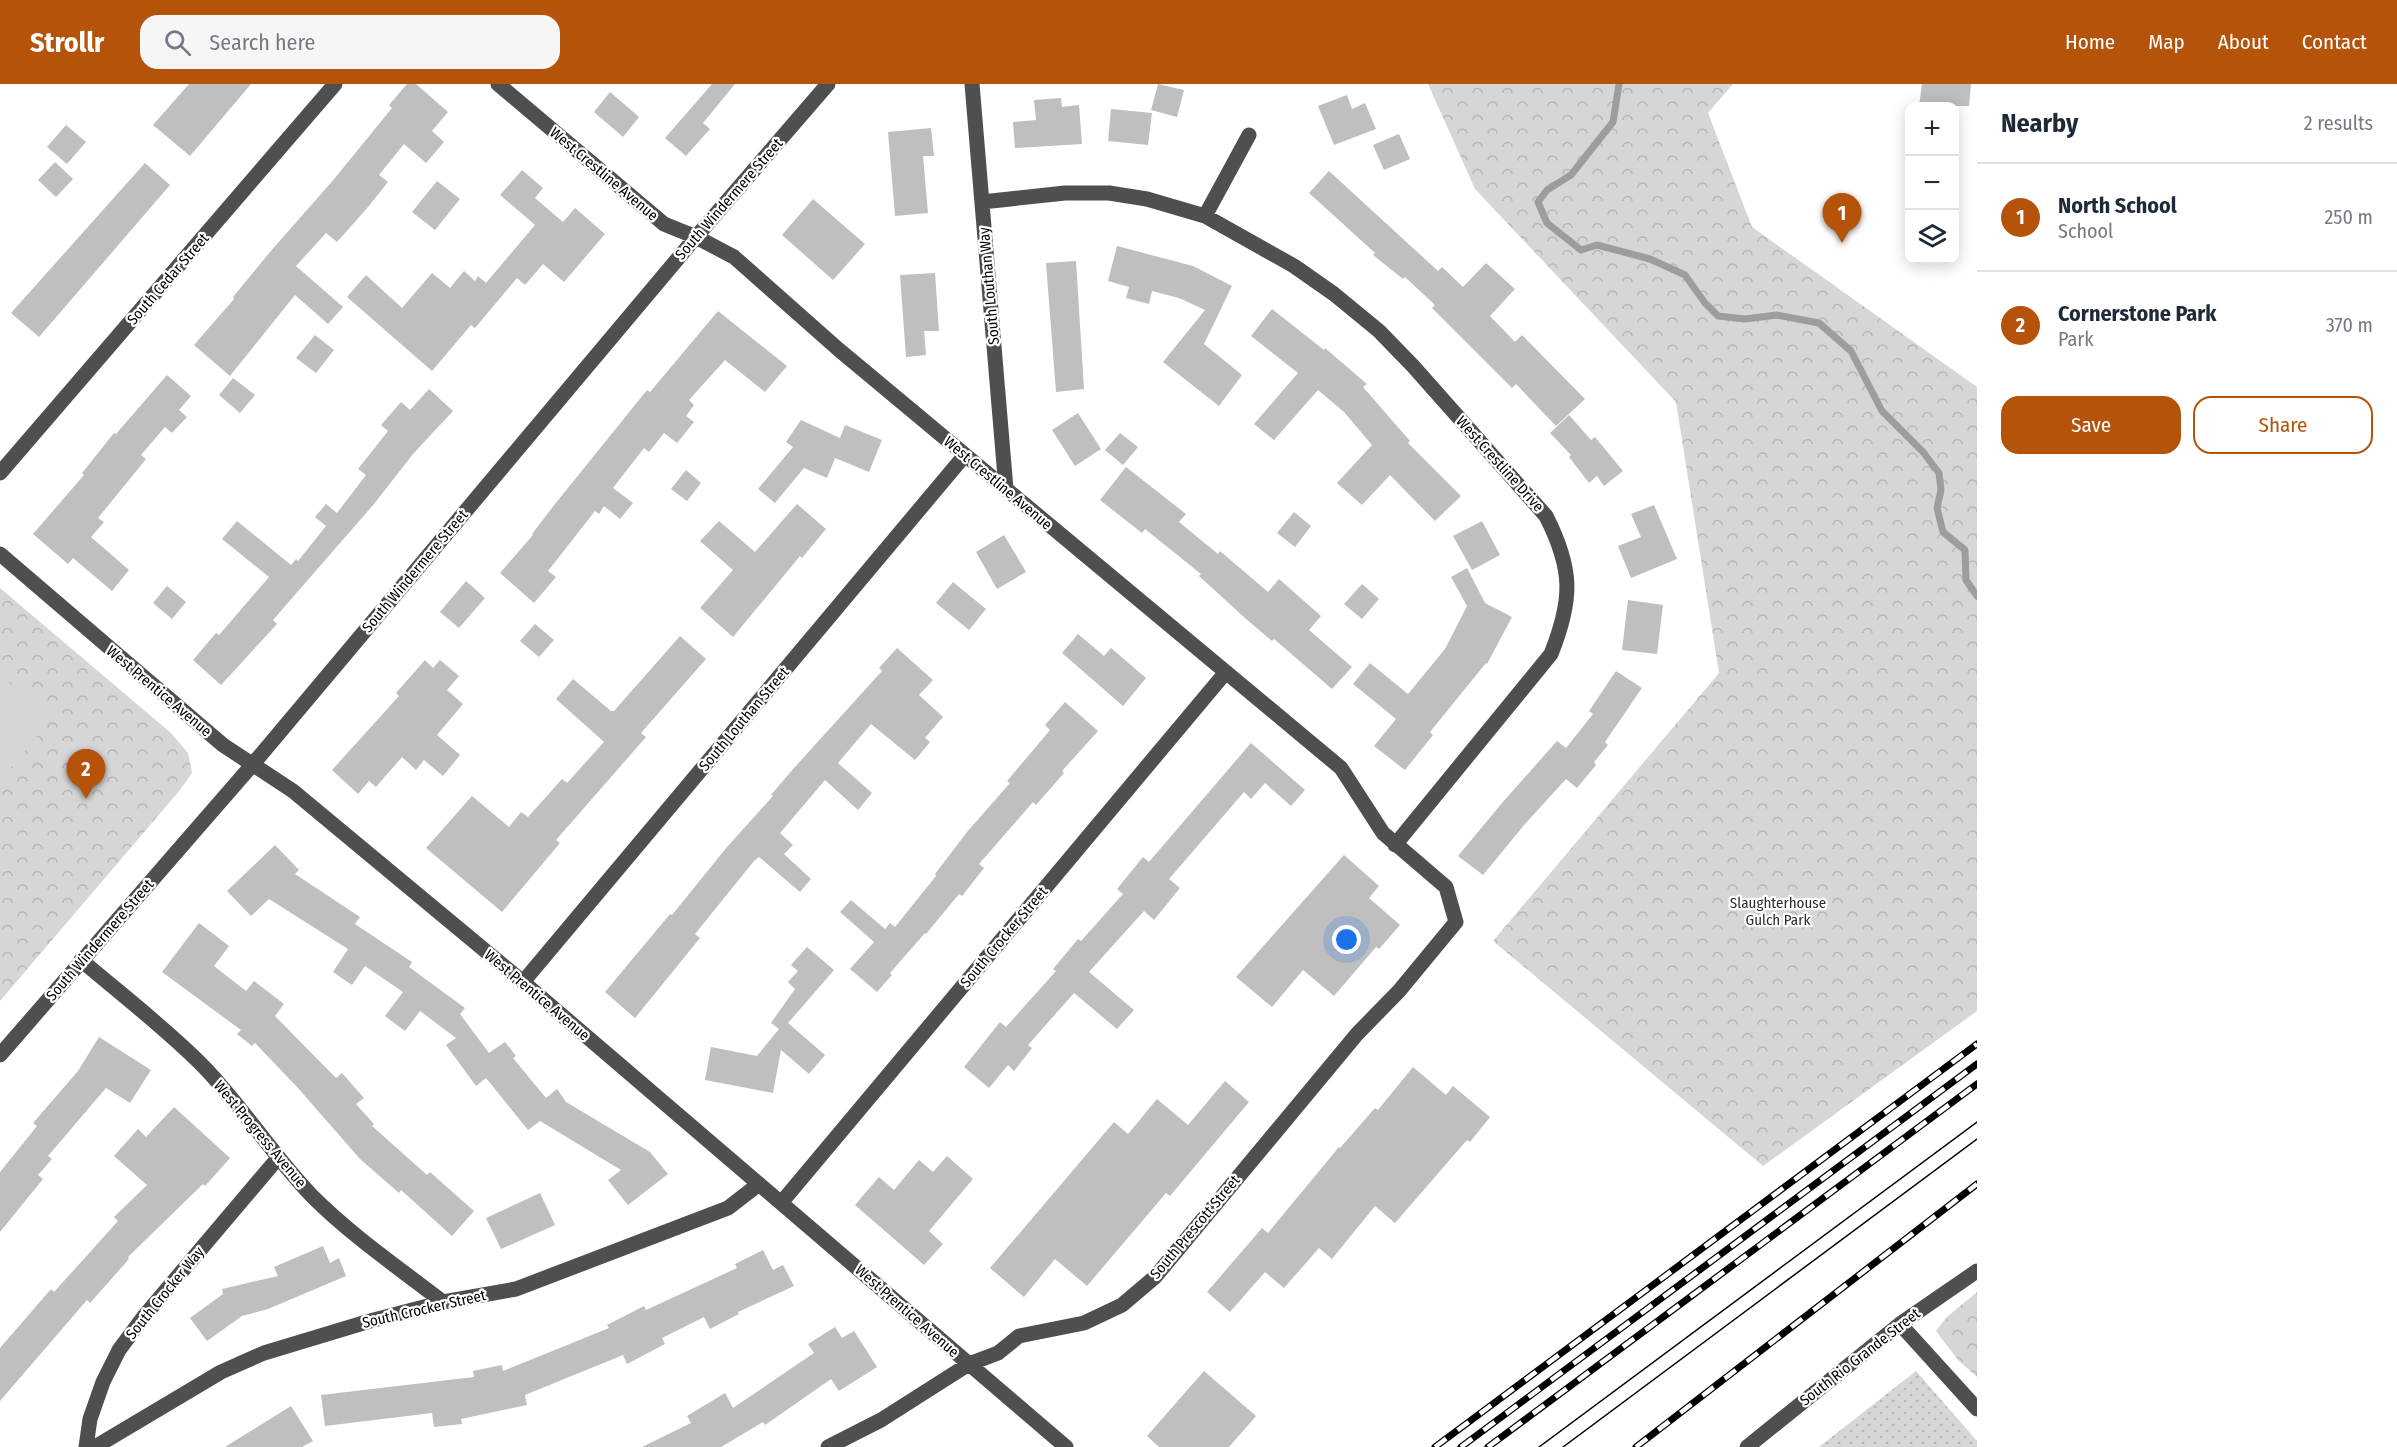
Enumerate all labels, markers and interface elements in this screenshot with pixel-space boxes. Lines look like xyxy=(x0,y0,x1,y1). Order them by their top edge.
search box xyxy=(140,15,560,69)
text: Strollr xyxy=(30,26,104,59)
icon: search xyxy=(161,26,194,59)
text: Search here xyxy=(209,29,315,56)
text: Home xyxy=(2065,29,2115,55)
text: Map xyxy=(2148,29,2185,55)
text: About xyxy=(2218,29,2269,55)
text: Contact xyxy=(2302,29,2367,55)
map controls xyxy=(1905,102,1959,264)
button: + xyxy=(1905,102,1959,156)
text: Nearby xyxy=(2001,108,2078,139)
text: 2 results xyxy=(2304,111,2373,135)
street label: West Crestline Avenue xyxy=(546,123,662,225)
street label: South Windermere Street xyxy=(671,135,787,263)
button: − xyxy=(1905,156,1959,210)
text: North School xyxy=(2058,192,2177,219)
pin: 1 xyxy=(1822,194,1862,243)
text: 1 xyxy=(2016,205,2025,229)
text: 250 m xyxy=(2325,205,2373,229)
button: layers xyxy=(1905,210,1959,264)
text: School xyxy=(2058,219,2113,243)
street label: South Louthan Way xyxy=(975,226,1003,345)
street label: South Cedar Street xyxy=(123,230,213,328)
text: Cornerstone Park xyxy=(2058,300,2217,327)
text: 2 xyxy=(2016,313,2025,337)
text: 370 m xyxy=(2326,313,2373,337)
text: Park xyxy=(2058,327,2094,351)
button: Save xyxy=(2001,396,2181,454)
button: Share xyxy=(2193,396,2373,454)
street label: West Crestline Drive xyxy=(1452,412,1548,516)
street label: West Crestline Avenue xyxy=(940,432,1056,534)
street label: South Windermere Street xyxy=(358,506,472,636)
street label: West Prentice Avenue xyxy=(103,642,215,740)
street label: South Louthan Street xyxy=(695,663,793,775)
pin: 2 xyxy=(66,750,106,799)
street label: South Windermere Street xyxy=(42,876,158,1004)
street label: South Crocker Street xyxy=(957,883,1051,991)
park label: Slaughterhouse Gulch Park xyxy=(1730,894,1826,929)
your location xyxy=(1332,925,1361,954)
street label: West Prentice Avenue xyxy=(481,946,593,1044)
street label: West Progress Avenue xyxy=(210,1077,310,1191)
street label: South Prescott Street xyxy=(1146,1171,1244,1283)
street label: South Crocker Way xyxy=(122,1243,208,1343)
street label: West Prentice Avenue xyxy=(851,1261,963,1361)
street label: South Crocker Street xyxy=(361,1286,487,1332)
street label: South Rio Grande Street xyxy=(1796,1304,1924,1409)

